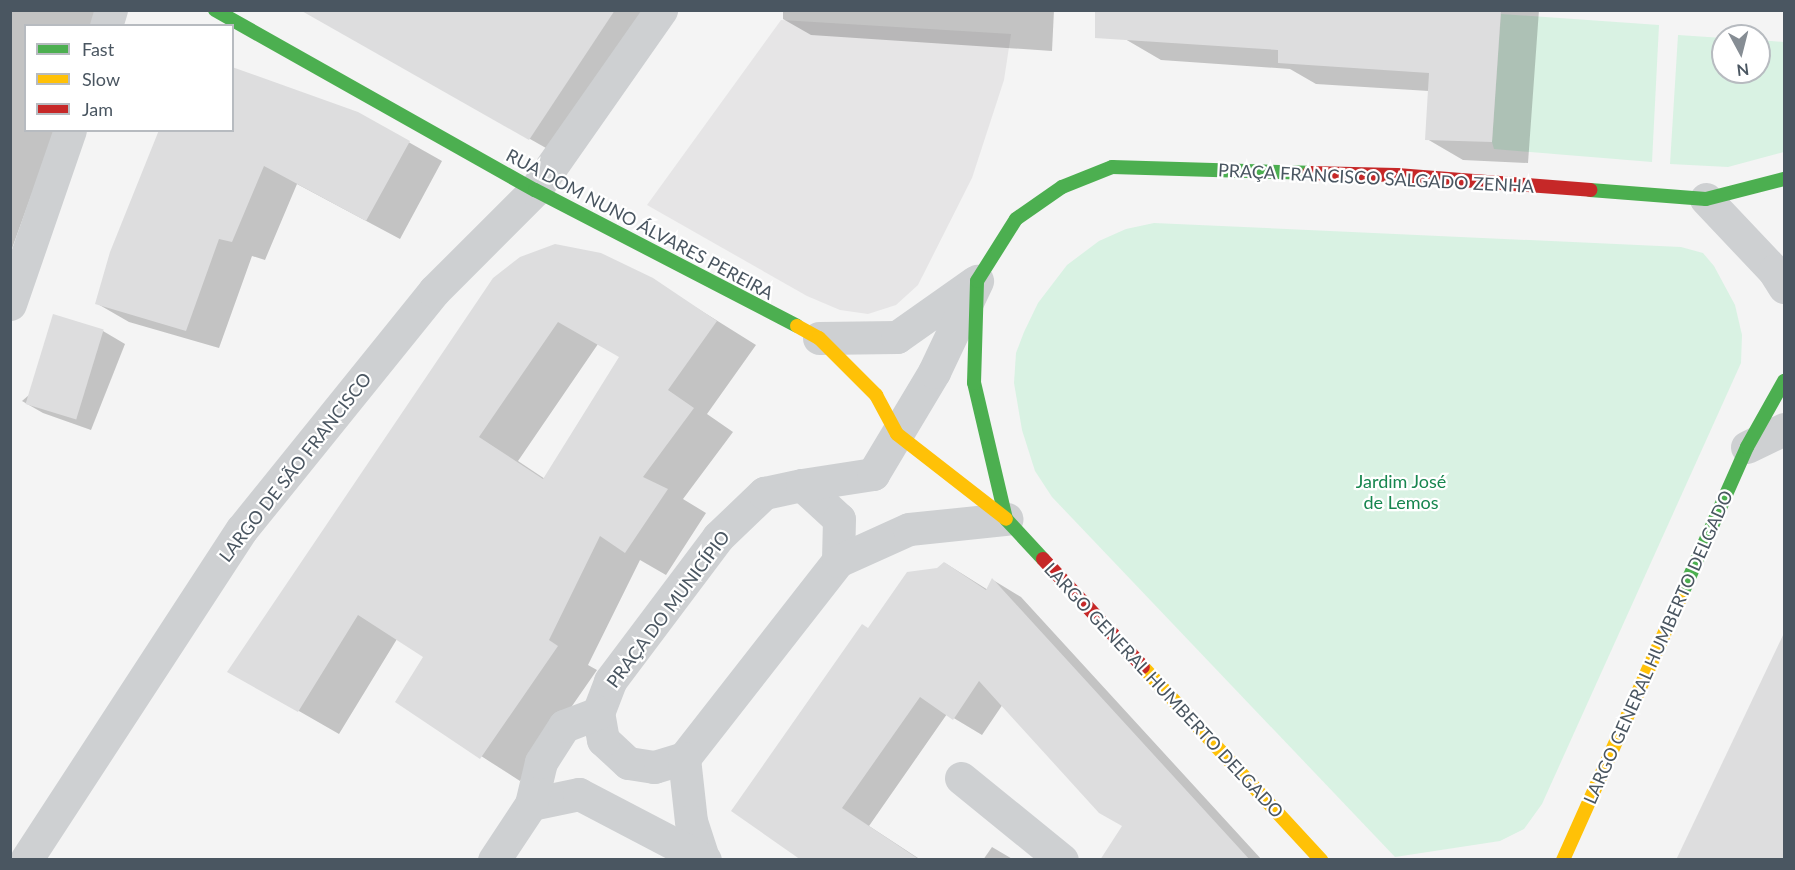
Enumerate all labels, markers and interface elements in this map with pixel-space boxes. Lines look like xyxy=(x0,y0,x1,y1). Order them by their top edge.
legend xyxy=(24,24,234,132)
north arrow xyxy=(1711,24,1771,84)
text: Fast xyxy=(82,38,114,60)
text: N xyxy=(1736,60,1750,81)
text: Slow xyxy=(82,68,120,90)
text: Jam xyxy=(82,98,113,120)
street label: RUA DOM NUNO ÁLVARES PEREIRA xyxy=(502,144,778,304)
street label: PRAÇA FRANCISCO SALGADO ZENHA xyxy=(1217,159,1535,197)
street label: LARGO DE SÃO FRANCISCO xyxy=(214,368,376,566)
park label: Jardim José de Lemos xyxy=(1356,471,1446,514)
street label: LARGO GENERAL HUMBERTO DELGADO xyxy=(1579,487,1737,807)
street label: PRAÇA DO MUNICÍPIO xyxy=(602,526,734,692)
street label: LARGO GENERAL HUMBERTO DELGADO xyxy=(1040,558,1288,822)

